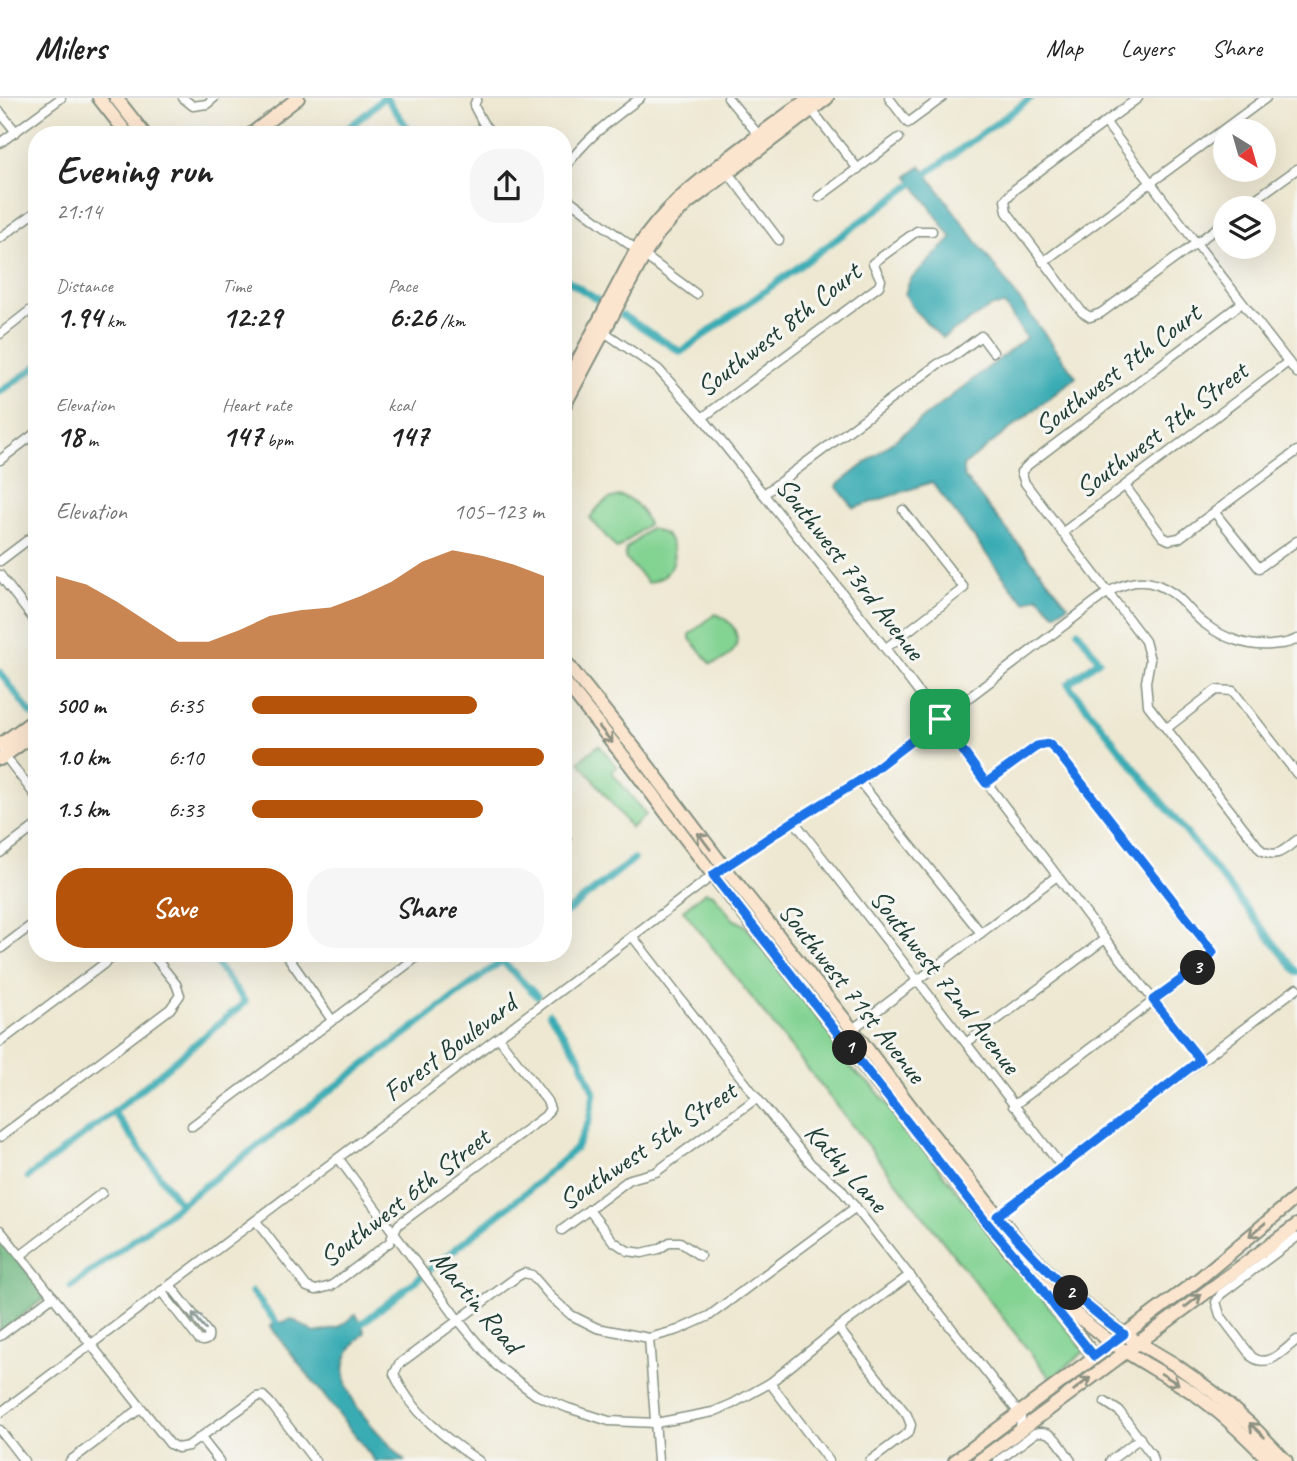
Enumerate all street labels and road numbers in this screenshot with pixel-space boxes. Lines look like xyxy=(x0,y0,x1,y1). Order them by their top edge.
street label: Southwest 8th Court xyxy=(689,253,870,404)
street label: Southwest 7th Court xyxy=(1027,294,1209,443)
street label: Southwest 7th Street xyxy=(1068,352,1256,506)
street label: Southwest 73rd Avenue xyxy=(768,470,934,668)
street label: Southwest 72nd Avenue xyxy=(863,882,1030,1082)
street label: Southwest 71st Avenue xyxy=(772,895,934,1089)
street label: Forest Boulevard xyxy=(376,984,526,1109)
street label: Southwest 5th Street xyxy=(552,1072,745,1218)
street label: Kathy Lane xyxy=(797,1115,897,1221)
street label: Southwest 6th Street xyxy=(312,1118,499,1275)
street label: Martin Road xyxy=(423,1242,533,1363)

